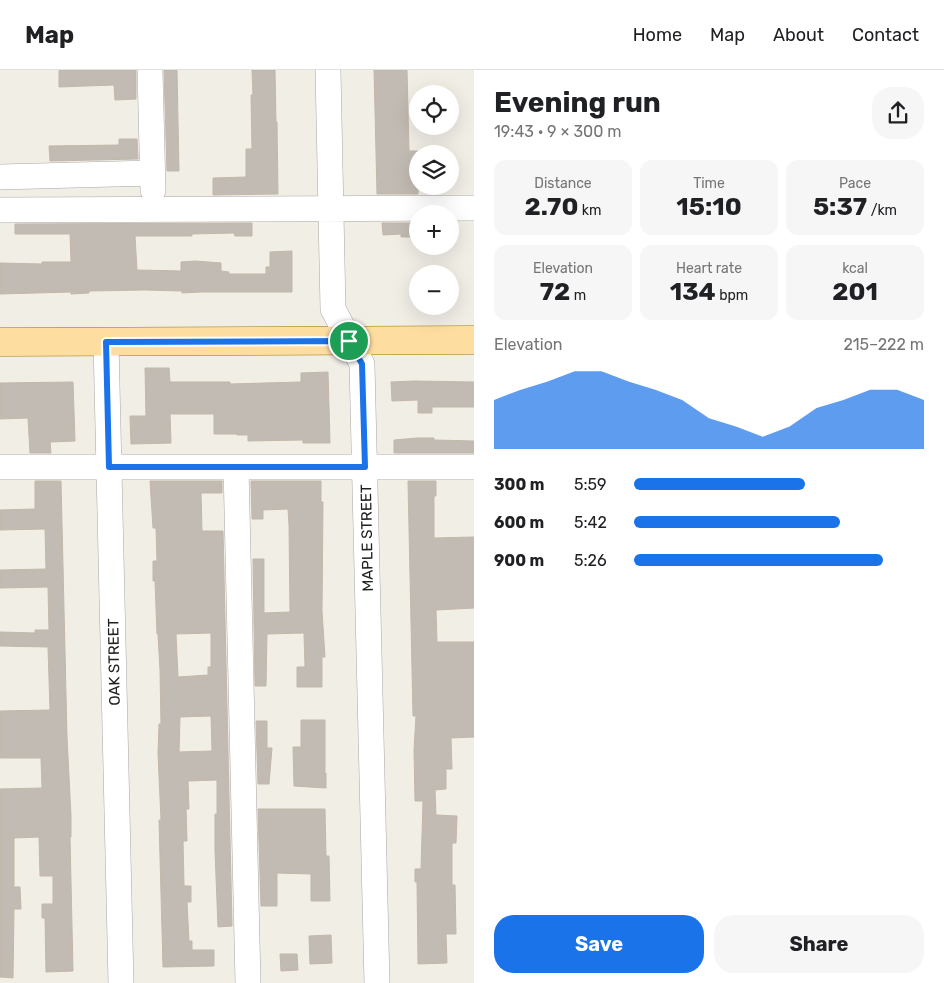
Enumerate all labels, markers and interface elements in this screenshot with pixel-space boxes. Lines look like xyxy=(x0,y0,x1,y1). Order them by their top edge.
text: Map xyxy=(25,21,74,49)
text: Home xyxy=(633,24,682,46)
text: Map xyxy=(710,24,745,46)
text: About xyxy=(773,24,824,46)
text: Contact xyxy=(852,24,919,46)
map controls xyxy=(409,85,459,315)
button: locate xyxy=(409,85,459,135)
text: Evening run xyxy=(494,86,661,119)
button: share xyxy=(872,87,924,139)
text: 19:43 · 9 × 300 m xyxy=(494,122,621,141)
button: layers xyxy=(409,145,459,195)
text: Distance xyxy=(534,175,592,192)
text: Time xyxy=(693,175,725,192)
text: Pace xyxy=(839,175,871,192)
text: 2.70 xyxy=(524,192,578,221)
text: 15:10 xyxy=(676,192,742,221)
text: 5:37 xyxy=(813,192,867,221)
text: km xyxy=(578,202,602,219)
text: /km xyxy=(867,202,897,219)
button: + xyxy=(409,205,459,255)
text: Elevation xyxy=(533,260,593,277)
text: Heart rate xyxy=(676,260,742,277)
text: kcal xyxy=(842,260,868,277)
button: − xyxy=(409,265,459,315)
text: 72 xyxy=(540,277,570,306)
text: 134 xyxy=(670,277,716,306)
text: 201 xyxy=(832,277,878,306)
text: m xyxy=(570,287,586,304)
text: bpm xyxy=(716,287,748,304)
pin xyxy=(328,320,370,362)
icon: arrive xyxy=(335,327,363,355)
text: Elevation xyxy=(494,335,563,354)
text: 215–222 m xyxy=(843,335,924,354)
text: 300 m xyxy=(494,475,544,494)
text: 5:59 xyxy=(574,475,607,494)
street label: MAPLE STREET xyxy=(357,484,377,592)
text: 600 m xyxy=(494,513,544,532)
text: 5:42 xyxy=(574,513,607,532)
text: 900 m xyxy=(494,551,544,570)
text: 5:26 xyxy=(574,551,607,570)
street label: OAK STREET xyxy=(104,618,124,706)
button: Save xyxy=(494,915,704,973)
button: Share xyxy=(714,915,924,973)

